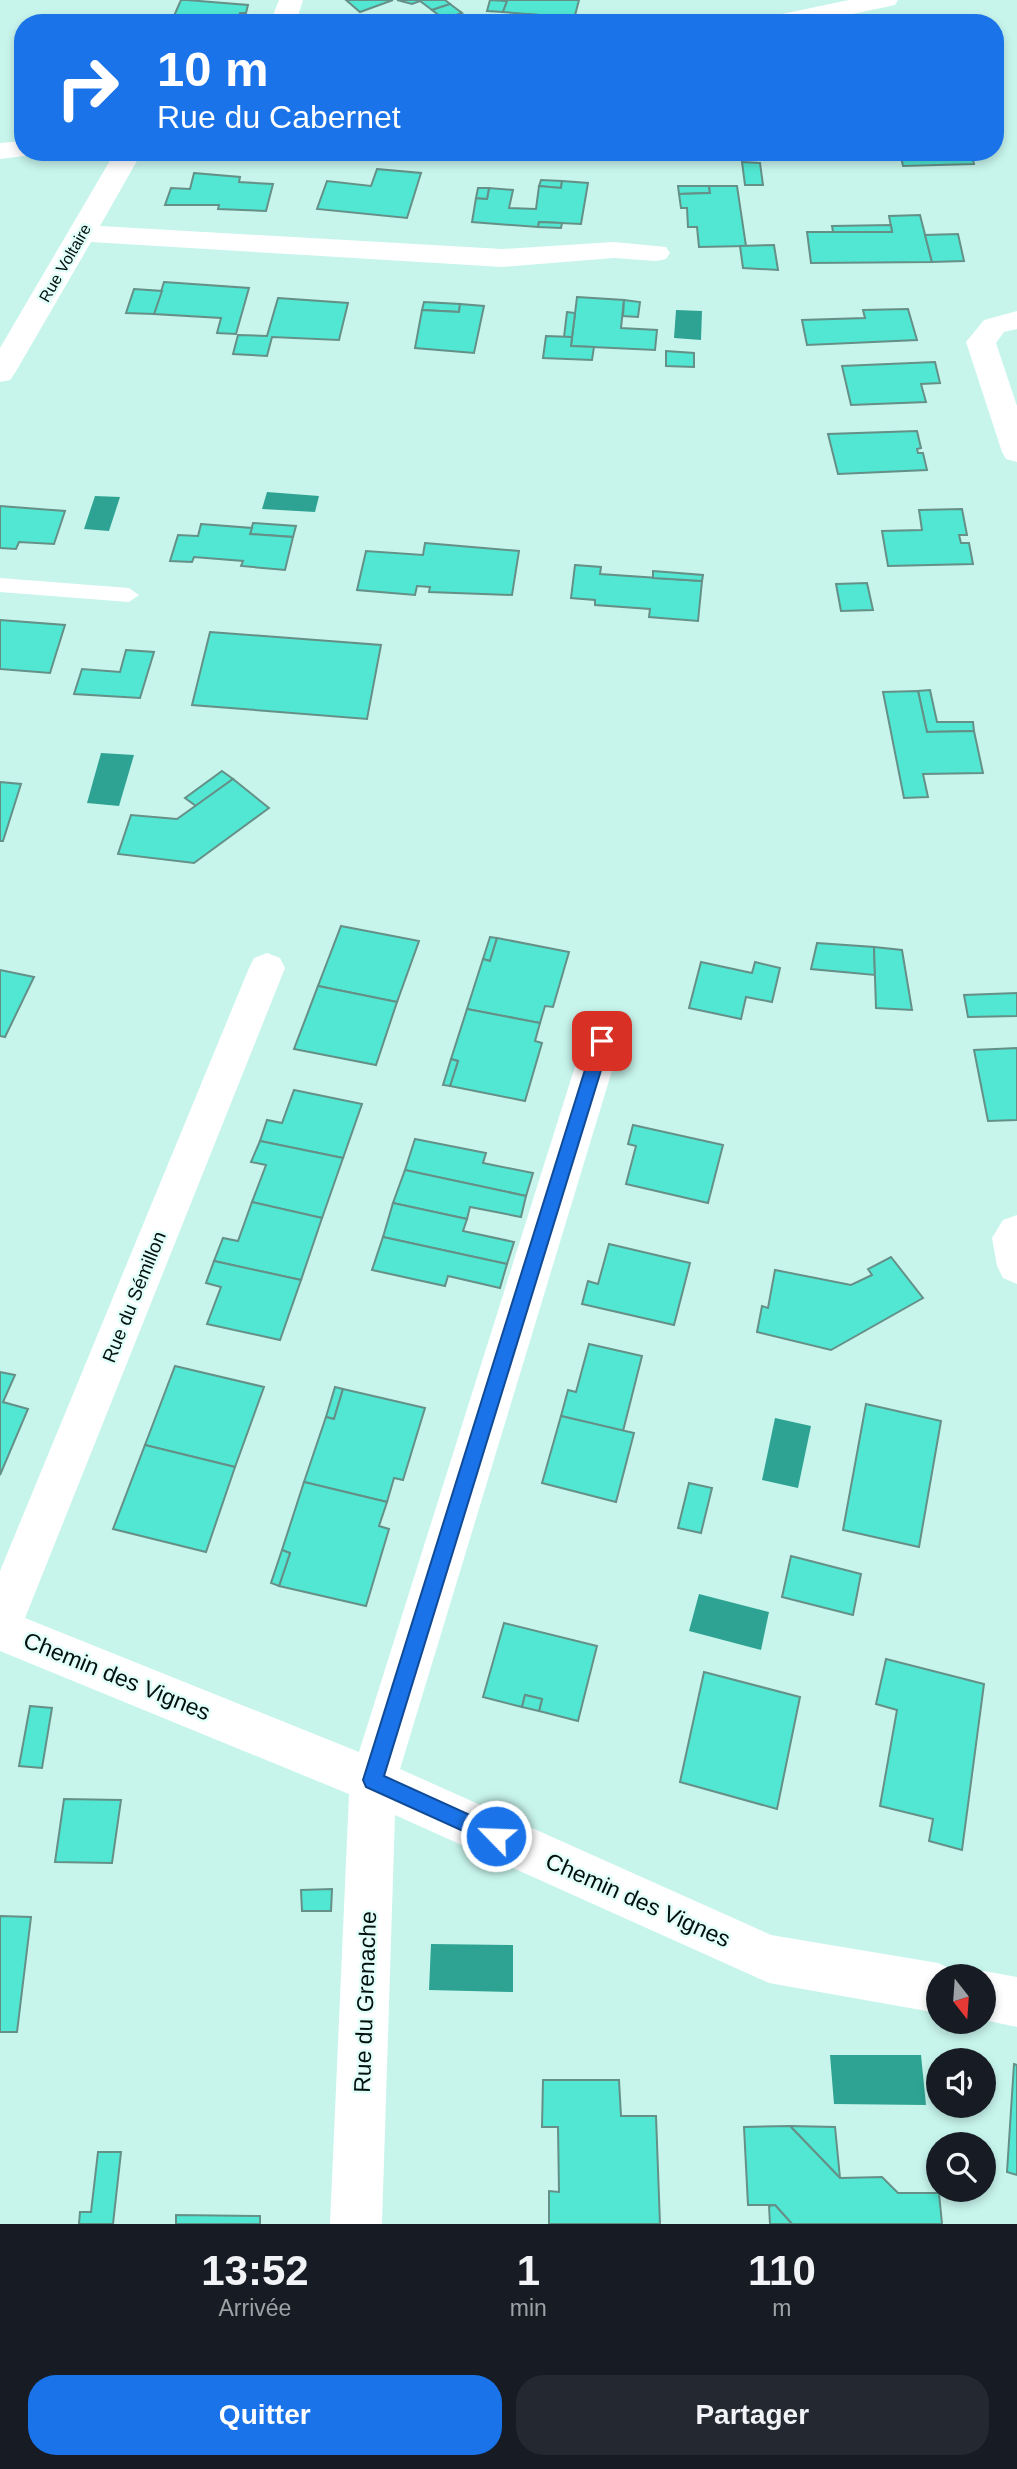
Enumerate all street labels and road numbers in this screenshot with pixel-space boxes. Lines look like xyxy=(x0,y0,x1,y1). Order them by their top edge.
street label: Rue Voltaire xyxy=(36,221,94,305)
street label: Rue du Sémillon xyxy=(98,1228,170,1366)
street label: Chemin des Vignes xyxy=(20,1627,214,1725)
street label: Chemin des Vignes xyxy=(542,1848,734,1952)
street label: Rue du Grenache xyxy=(349,1911,381,2093)

